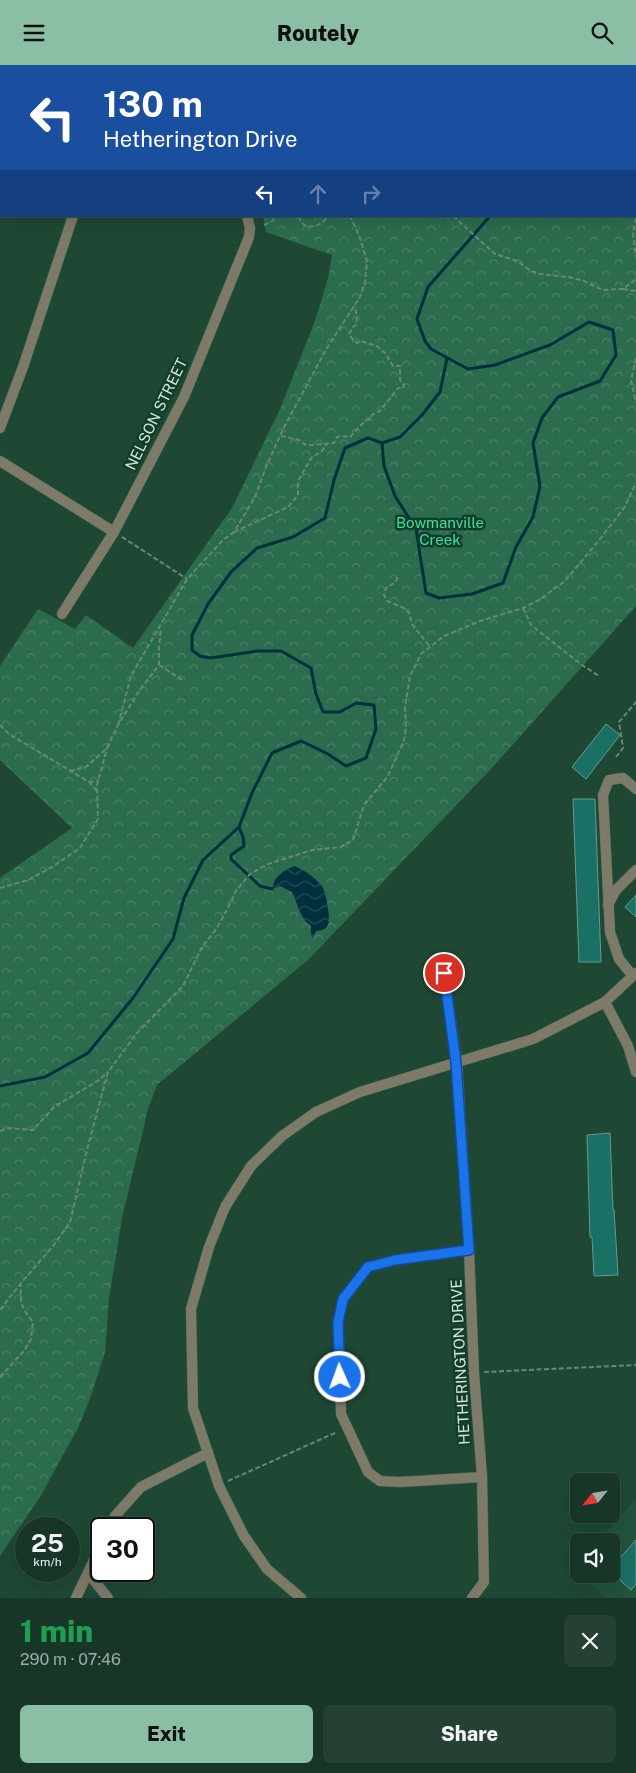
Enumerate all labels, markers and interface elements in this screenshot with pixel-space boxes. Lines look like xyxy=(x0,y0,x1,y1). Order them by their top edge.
icon: menu xyxy=(20,19,48,47)
icon: search xyxy=(588,19,616,47)
text: Routely xyxy=(277,20,359,46)
text: 130 m xyxy=(103,84,203,125)
icon: left xyxy=(20,85,85,150)
text: Hetherington Drive xyxy=(103,126,297,152)
icon: left xyxy=(251,180,279,208)
icon: ahead xyxy=(304,180,332,208)
icon: right xyxy=(357,180,385,208)
street label: NELSON STREET xyxy=(122,355,190,473)
park label: Bowmanville Creek xyxy=(396,514,484,548)
pin xyxy=(423,952,465,994)
icon: arrive xyxy=(430,959,458,987)
street label: HETHERINGTON DRIVE xyxy=(447,1279,473,1445)
position arrow xyxy=(313,1350,365,1402)
north arrow xyxy=(570,1473,620,1523)
map controls xyxy=(570,1473,620,1583)
speed limit sign: 30 xyxy=(90,1517,155,1582)
text: 25 xyxy=(31,1528,64,1558)
button: sound xyxy=(570,1533,620,1583)
text: km/h xyxy=(33,1555,62,1569)
text: 1 min xyxy=(20,1613,93,1649)
button: close xyxy=(564,1615,616,1667)
text: 290 m · 07:46 xyxy=(20,1650,121,1669)
button: Exit xyxy=(20,1705,313,1763)
button: Share xyxy=(323,1705,616,1763)

